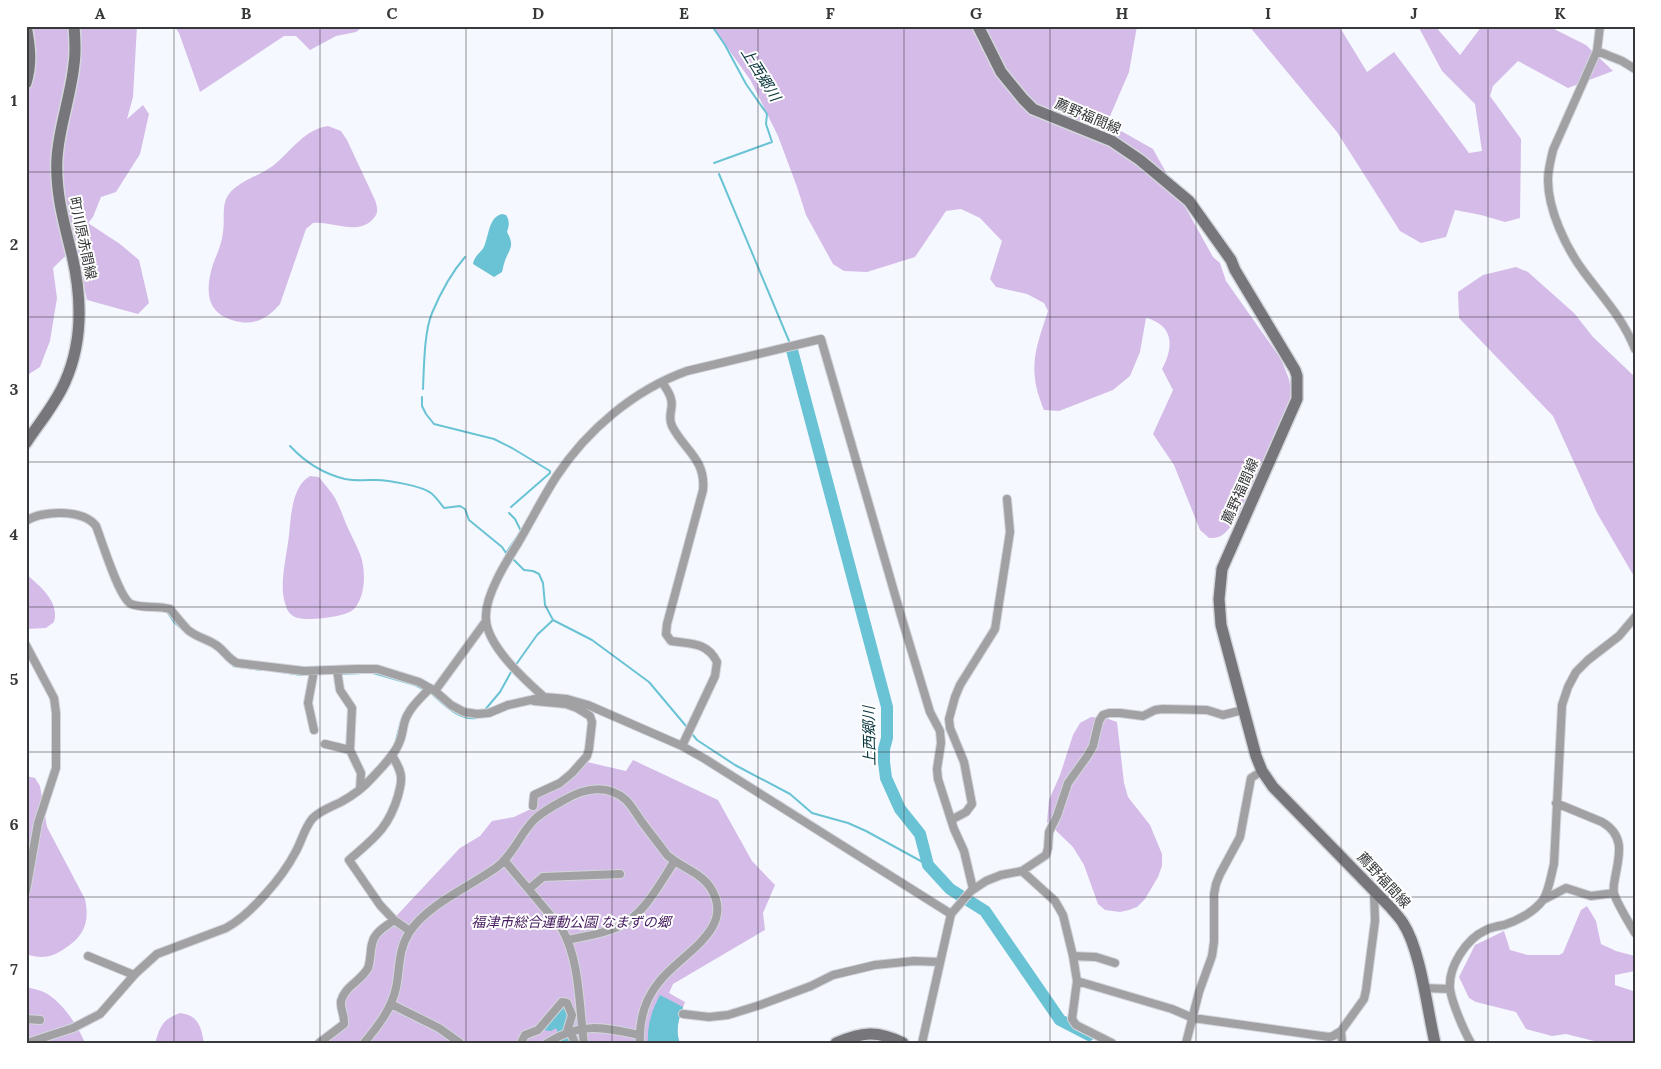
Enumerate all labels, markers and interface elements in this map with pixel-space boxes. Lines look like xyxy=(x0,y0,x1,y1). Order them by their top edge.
text: A xyxy=(95,3,106,23)
text: B xyxy=(241,3,252,23)
text: C xyxy=(386,3,398,23)
text: D xyxy=(532,3,544,23)
text: E xyxy=(679,3,689,23)
text: F xyxy=(825,3,835,23)
text: G xyxy=(970,3,982,23)
text: H xyxy=(1116,3,1129,23)
text: I xyxy=(1265,3,1271,23)
text: J xyxy=(1410,3,1418,23)
text: K xyxy=(1554,3,1566,23)
water label: 上西郷川 xyxy=(737,44,786,106)
text: 1 xyxy=(11,90,17,110)
street label: 薦野福間線 xyxy=(1052,94,1124,138)
street label: 町川原赤間線 xyxy=(65,195,101,281)
text: 2 xyxy=(10,234,18,254)
text: 3 xyxy=(10,379,19,399)
street label: 薦野福間線 xyxy=(1218,455,1262,527)
text: 4 xyxy=(10,524,19,544)
text: 5 xyxy=(10,669,19,689)
water label: 上西郷川 xyxy=(859,704,879,766)
text: 6 xyxy=(9,814,19,834)
street label: 薦野福間線 xyxy=(1354,848,1414,912)
park label: 福津市総合運動公園 なまずの郷 xyxy=(471,913,674,931)
text: 7 xyxy=(10,959,18,979)

